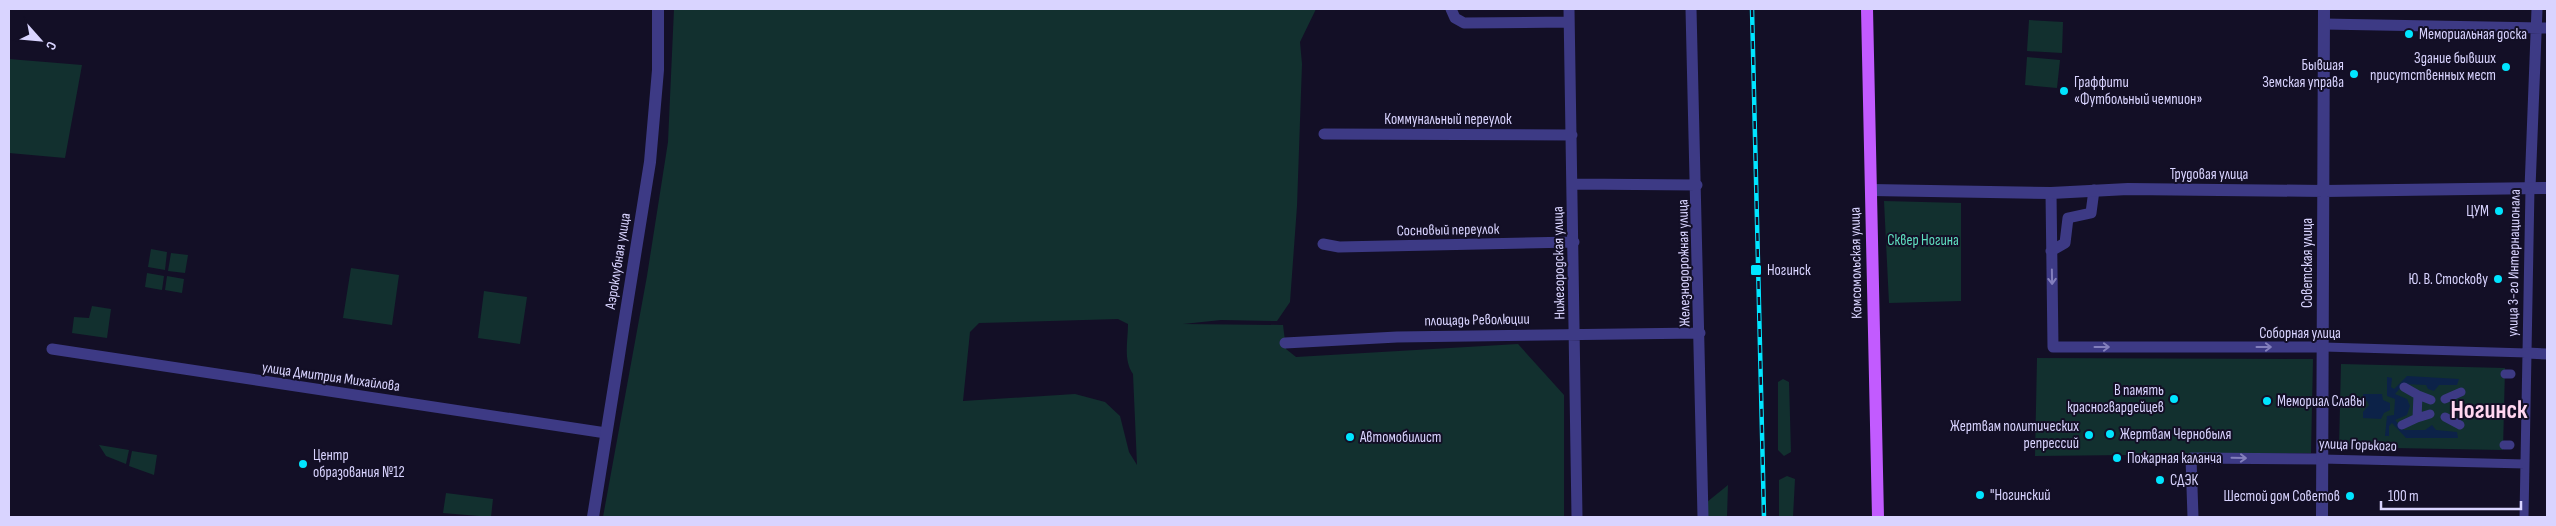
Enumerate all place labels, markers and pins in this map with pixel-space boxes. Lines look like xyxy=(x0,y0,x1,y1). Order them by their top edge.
place label: Мемориальная доска xyxy=(2419,25,2527,44)
marker: Мемориальная доска xyxy=(2403,28,2415,40)
place label: Здание бывших присутственных мест xyxy=(2370,49,2496,85)
place label: Бывшая Земская управа xyxy=(2262,56,2344,92)
marker: Здание бывших присутственных мест xyxy=(2500,61,2512,73)
marker: Бывшая Земская управа xyxy=(2348,68,2360,80)
place label: Граффити «Футбольный чемпион» xyxy=(2074,73,2202,109)
marker: Граффити «Футбольный чемпион» xyxy=(2058,85,2070,97)
place label: ЦУМ xyxy=(2466,202,2489,221)
marker: ЦУМ xyxy=(2493,205,2505,217)
place label: Ногинск xyxy=(1767,261,1811,280)
marker: Ногинск xyxy=(1749,263,1763,277)
place label: Ю. В. Стоскову xyxy=(2409,270,2488,289)
marker: Ю. В. Стоскову xyxy=(2492,273,2504,285)
place label: В память красногвардейцев xyxy=(2067,381,2164,417)
place label: Мемориал Славы xyxy=(2277,392,2365,411)
marker: В память красногвардейцев xyxy=(2168,393,2180,405)
marker: Мемориал Славы xyxy=(2261,395,2273,407)
place label: Жертвам политических репрессий xyxy=(1950,417,2079,453)
place label: Жертвам Чернобыля xyxy=(2120,425,2231,444)
place label: Автомобилист xyxy=(1359,428,1441,447)
marker: Жертвам Чернобыля xyxy=(2104,428,2116,440)
marker: Жертвам политических репрессий xyxy=(2083,429,2095,441)
marker: Автомобилист xyxy=(1344,431,1356,443)
place label: Центр образования №12 xyxy=(313,446,405,482)
place label: Пожарная каланча xyxy=(2127,449,2222,468)
marker: Пожарная каланча xyxy=(2111,452,2123,464)
marker: Центр образования №12 xyxy=(297,458,309,470)
place label: СДЭК xyxy=(2170,471,2198,490)
marker: СДЭК xyxy=(2154,474,2166,486)
place label: "Ногинский xyxy=(1990,486,2051,505)
place label: Шестой дом Советов xyxy=(2223,487,2340,506)
marker: "Ногинский xyxy=(1974,489,1986,501)
marker: Шестой дом Советов xyxy=(2344,490,2356,502)

